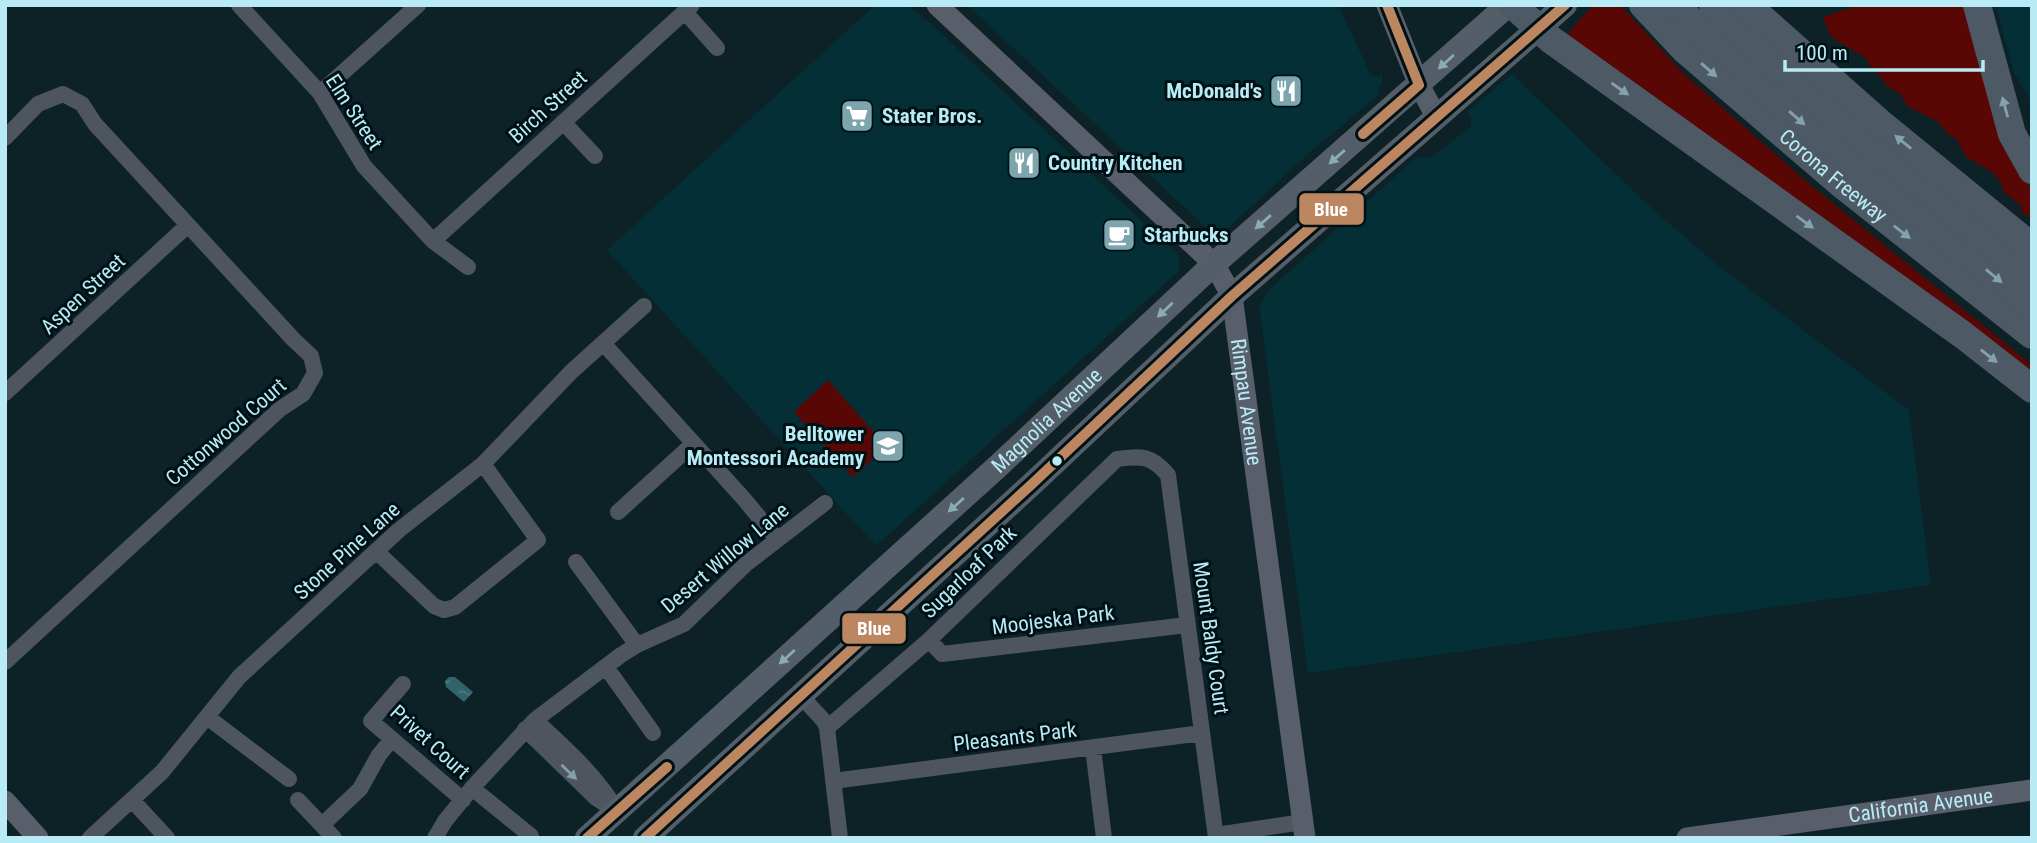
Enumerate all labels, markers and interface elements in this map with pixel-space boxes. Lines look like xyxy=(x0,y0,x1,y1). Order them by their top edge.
scale bar xyxy=(1785,28,1983,72)
text: 100 m xyxy=(1796,41,1848,65)
one-way arrow xyxy=(1437,53,1454,69)
one-way arrow xyxy=(1700,62,1718,78)
street label: Birch Street xyxy=(504,66,592,148)
street label: Elm Street xyxy=(321,70,387,154)
restaurant icon: McDonald's xyxy=(1267,72,1305,110)
place label: McDonald's xyxy=(1166,79,1262,103)
one-way arrow xyxy=(1611,82,1629,96)
one-way arrow xyxy=(1999,96,2010,118)
supermarket icon: Stater Bros. xyxy=(838,97,876,135)
place label: Stater Bros. xyxy=(882,104,982,128)
one-way arrow xyxy=(1789,110,1806,125)
street label: Corona Freeway xyxy=(1775,124,1892,228)
one-way arrow xyxy=(1894,135,1911,150)
restaurant icon: Country Kitchen xyxy=(1005,144,1043,182)
one-way arrow xyxy=(1328,149,1345,164)
place label: Country Kitchen xyxy=(1048,151,1183,175)
line badge: Blue xyxy=(1298,192,1365,226)
text: Blue xyxy=(1314,198,1348,221)
one-way arrow xyxy=(1255,213,1272,229)
one-way arrow xyxy=(1796,214,1814,228)
cafe icon: Starbucks xyxy=(1100,216,1138,254)
place label: Starbucks xyxy=(1144,223,1229,247)
one-way arrow xyxy=(1893,225,1911,239)
street label: Aspen Street xyxy=(36,249,130,339)
one-way arrow xyxy=(1984,268,2002,283)
one-way arrow xyxy=(1157,302,1174,318)
street label: Rimpau Avenue xyxy=(1226,337,1267,467)
one-way arrow xyxy=(1980,348,1998,362)
street label: Magnolia Avenue xyxy=(987,363,1107,478)
street label: Cottonwood Court xyxy=(161,373,291,491)
place label: Belltower Montessori Academy xyxy=(687,422,865,470)
school or university icon: Belltower Montessori Academy xyxy=(869,427,907,465)
unlabelled marker xyxy=(1050,454,1064,468)
street label: Stone Pine Lane xyxy=(289,497,405,605)
one-way arrow xyxy=(947,497,964,512)
street label: Desert Willow Lane xyxy=(656,498,794,618)
street label: Sugarloaf Park xyxy=(917,521,1022,623)
street label: Mount Baldy Court xyxy=(1188,560,1234,716)
street label: Moojeska Park xyxy=(991,601,1116,639)
line badge: Blue xyxy=(841,612,907,645)
text: Blue xyxy=(857,617,891,640)
one-way arrow xyxy=(778,649,795,665)
street label: Privet Court xyxy=(385,700,475,784)
street label: Pleasants Park xyxy=(952,717,1079,756)
one-way arrow xyxy=(561,764,578,781)
street label: California Avenue xyxy=(1847,784,1995,827)

